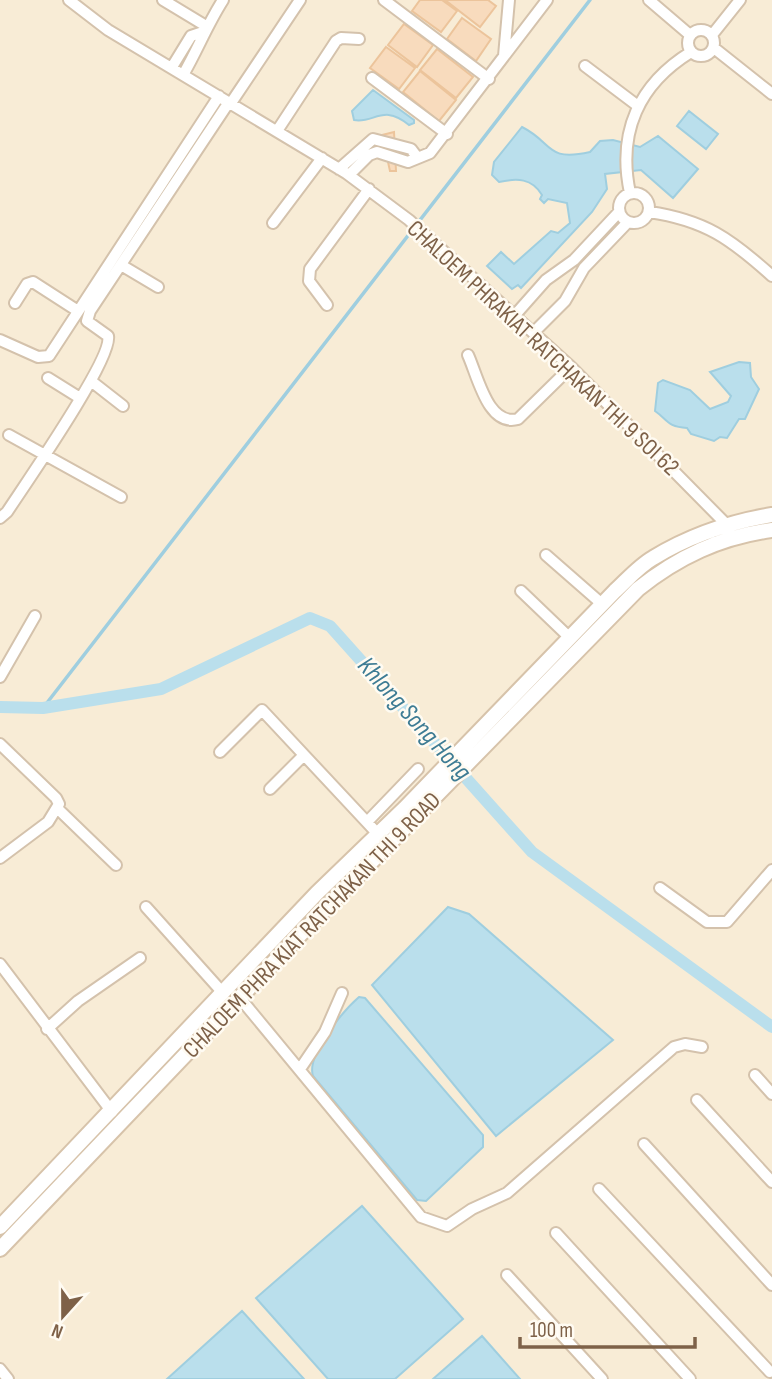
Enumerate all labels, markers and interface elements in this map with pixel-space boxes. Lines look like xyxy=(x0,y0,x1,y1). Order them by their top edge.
street label: CHALOEM PHRAKIAT RATCHAKAN THI 9 SOI 62 xyxy=(401,214,685,482)
water label: Khlong Song Hong xyxy=(351,651,478,787)
street label: CHALOEM PHRA KIAT RATCHAKAN THI 9 ROAD xyxy=(177,786,447,1064)
north arrow xyxy=(28,1281,98,1351)
scale bar xyxy=(520,1306,695,1350)
text: N xyxy=(49,1318,66,1343)
text: 100 m xyxy=(530,1318,573,1343)

